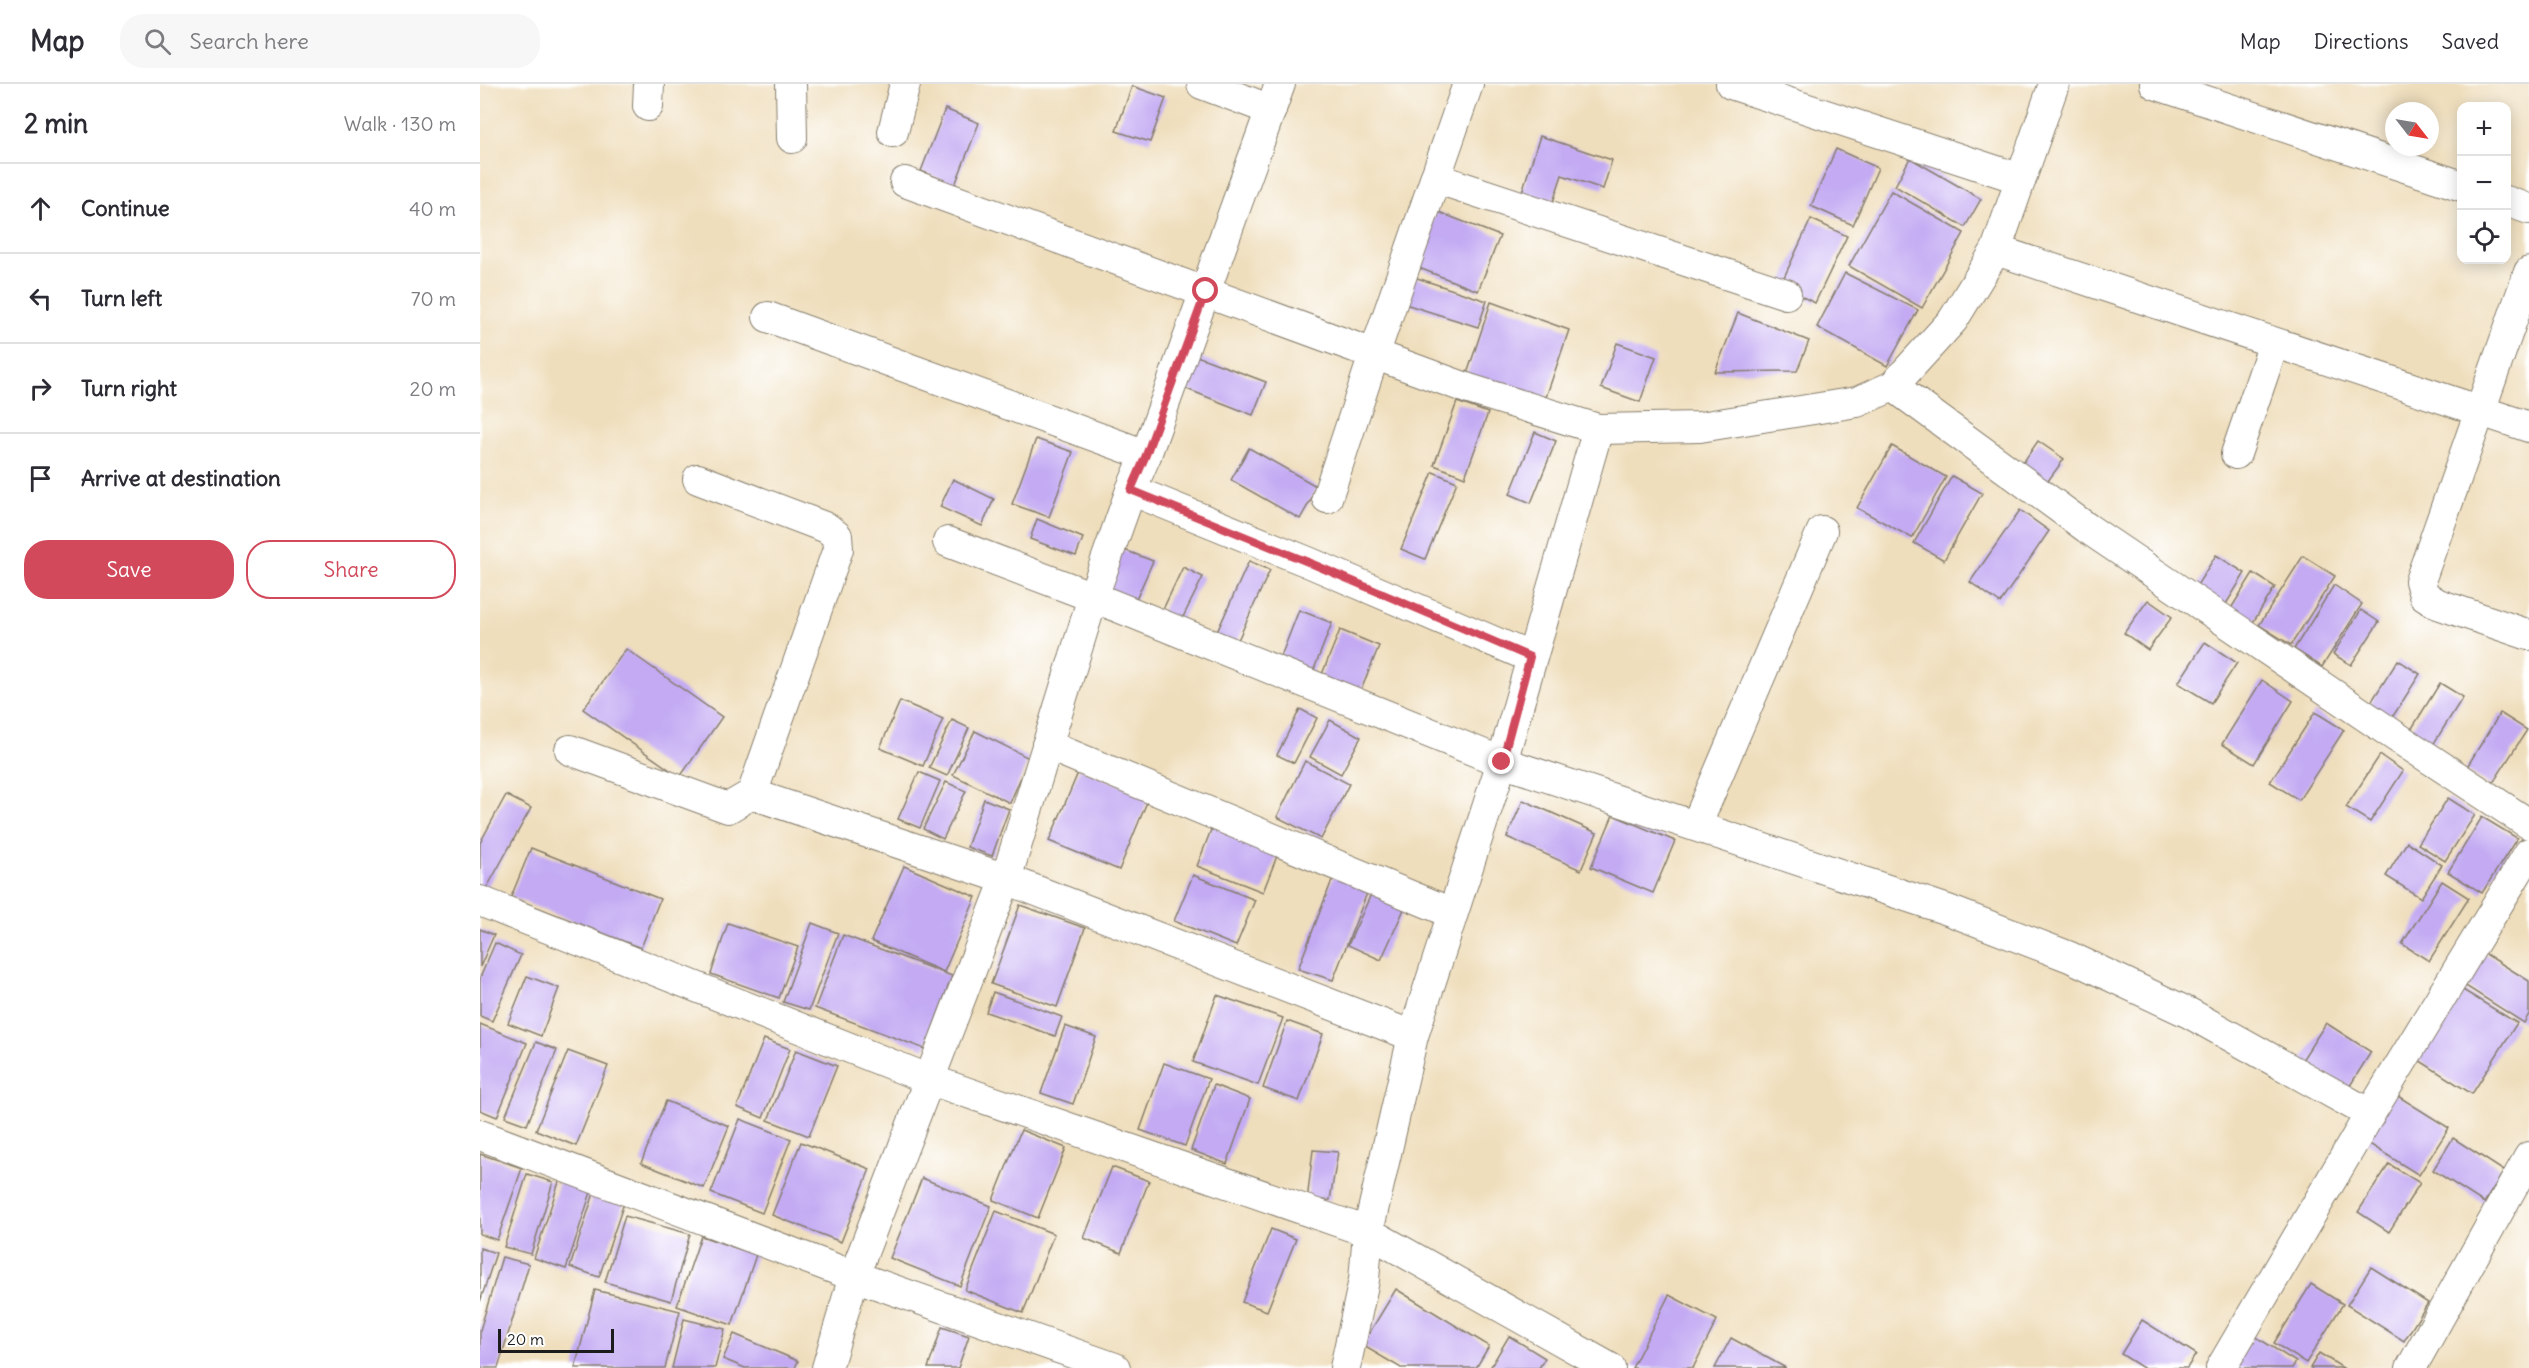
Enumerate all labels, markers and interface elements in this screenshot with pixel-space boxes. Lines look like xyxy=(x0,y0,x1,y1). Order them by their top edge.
search box xyxy=(120,14,540,68)
text: Map xyxy=(30,23,84,59)
icon: search xyxy=(141,25,174,58)
text: Search here xyxy=(189,27,309,55)
text: Map xyxy=(2240,28,2281,55)
text: Directions xyxy=(2314,28,2408,55)
text: Saved xyxy=(2441,28,2499,55)
north arrow xyxy=(2385,102,2439,156)
map controls xyxy=(2457,102,2511,264)
button: + xyxy=(2457,102,2511,156)
text: 2 min xyxy=(24,107,88,140)
text: Walk · 130 m xyxy=(344,111,456,136)
button: − xyxy=(2457,156,2511,210)
icon: ahead xyxy=(24,192,57,225)
text: Continue xyxy=(81,194,170,222)
text: 40 m xyxy=(409,196,456,221)
button: locate xyxy=(2457,210,2511,264)
route start xyxy=(1192,277,1218,303)
icon: left xyxy=(24,282,57,315)
text: Turn left xyxy=(81,284,162,312)
text: 70 m xyxy=(411,286,456,311)
icon: right xyxy=(24,372,57,405)
text: Turn right xyxy=(81,374,177,402)
text: 20 m xyxy=(410,376,456,401)
icon: arrive xyxy=(24,462,57,495)
text: Arrive at destination xyxy=(81,464,281,492)
button: Save xyxy=(24,540,234,599)
button: Share xyxy=(246,540,456,599)
route end xyxy=(1488,748,1514,774)
scale bar xyxy=(498,1326,614,1354)
text: 20 m xyxy=(507,1329,544,1349)

